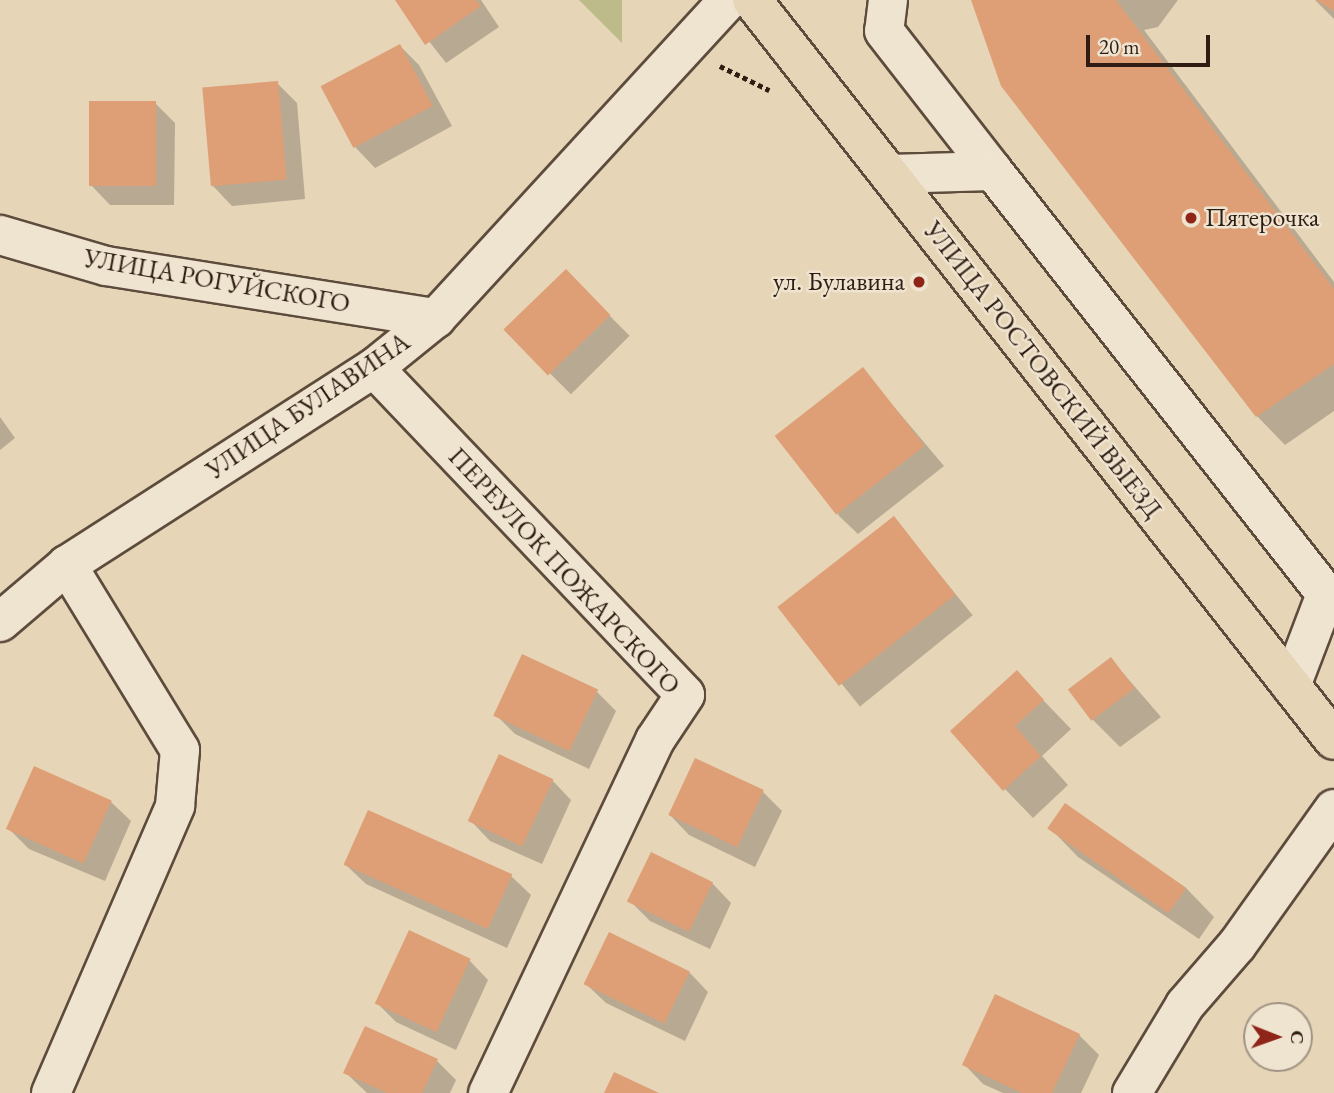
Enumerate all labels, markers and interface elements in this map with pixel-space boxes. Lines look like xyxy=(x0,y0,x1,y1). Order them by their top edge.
scale bar xyxy=(1089,21,1213,65)
text: 20 m xyxy=(1099,33,1140,60)
place label: Пятерочка xyxy=(1205,202,1319,234)
marker: Пятерочка xyxy=(1183,210,1199,226)
street label: УЛИЦА РОСТОВСКИЙ ВЫЕЗД xyxy=(917,215,1169,525)
street label: УЛИЦА РОГУЙСКОГО xyxy=(82,242,352,320)
place label: ул. Булавина xyxy=(773,266,905,298)
marker: ул. Булавина xyxy=(911,274,927,290)
street label: УЛИЦА БУЛАВИНА xyxy=(200,326,416,486)
street label: ПЕРЕУЛОК ПОЖАРСКОГО xyxy=(441,441,687,701)
north arrow xyxy=(1243,1002,1313,1072)
text: С xyxy=(1285,1030,1310,1044)

